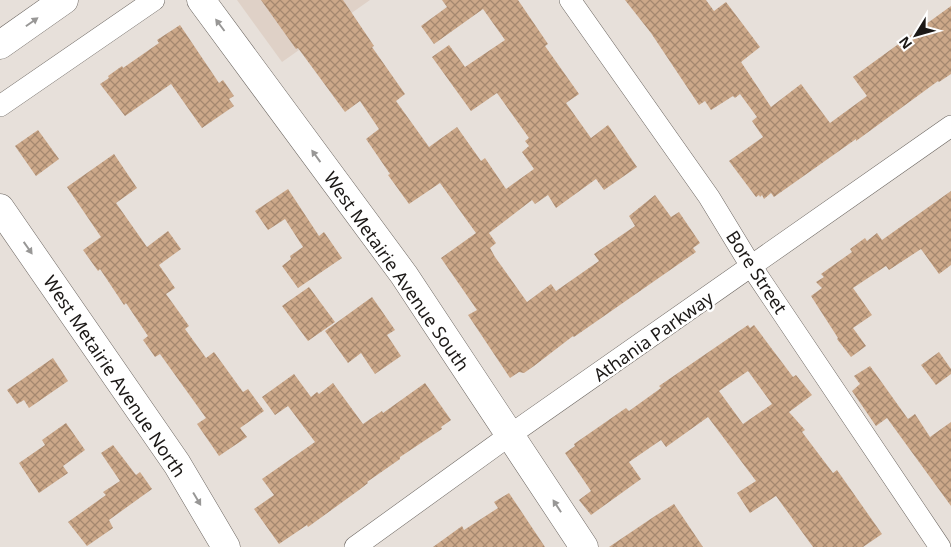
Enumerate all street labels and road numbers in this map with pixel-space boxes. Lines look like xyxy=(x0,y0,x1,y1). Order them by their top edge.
street label: West Metairie Avenue South xyxy=(319,166,475,376)
street label: Bore Street xyxy=(721,226,793,319)
street label: West Metairie Avenue North xyxy=(38,270,192,482)
street label: Athania Parkway xyxy=(588,285,718,386)

